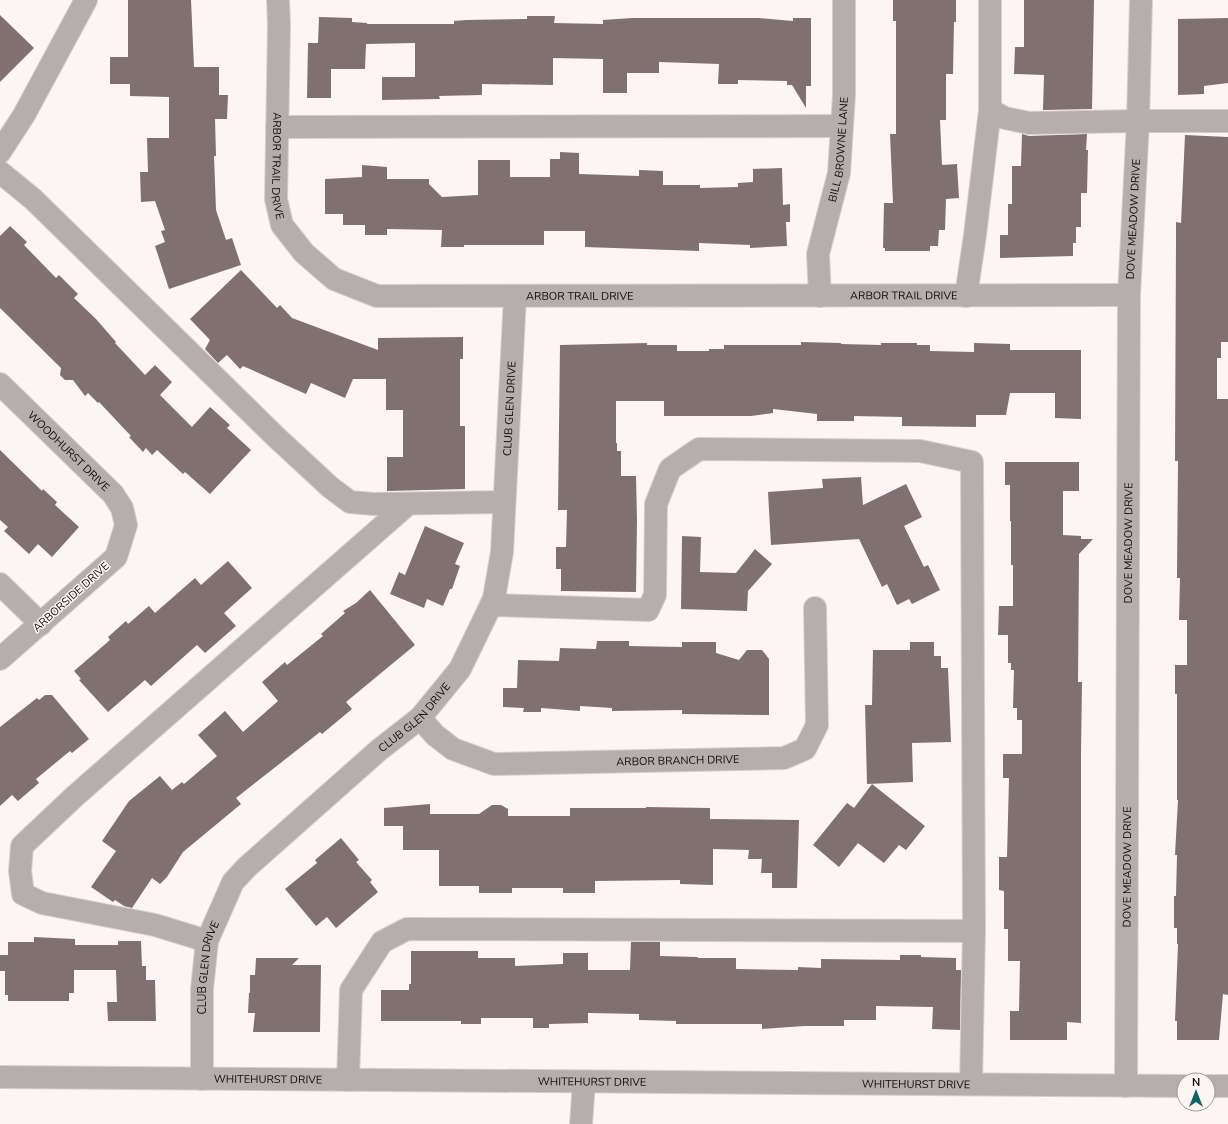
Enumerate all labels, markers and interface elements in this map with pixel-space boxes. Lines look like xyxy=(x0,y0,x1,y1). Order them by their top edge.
street label: BILL BROWNE LANE xyxy=(824,96,851,204)
street label: ARBOR TRAIL DRIVE xyxy=(268,112,288,221)
street label: DOVE MEADOW DRIVE xyxy=(1122,158,1144,280)
street label: ARBOR TRAIL DRIVE xyxy=(526,288,633,303)
street label: ARBOR TRAIL DRIVE xyxy=(850,288,957,303)
street label: CLUB GLEN DRIVE xyxy=(499,361,519,456)
street label: WOODHURST DRIVE xyxy=(24,408,113,494)
street label: DOVE MEADOW DRIVE xyxy=(1120,483,1136,603)
street label: ARBORSIDE DRIVE xyxy=(30,559,112,635)
street label: CLUB GLEN DRIVE xyxy=(375,679,454,755)
street label: ARBOR BRANCH DRIVE xyxy=(616,751,740,769)
street label: DOVE MEADOW DRIVE xyxy=(1119,807,1135,927)
street label: CLUB GLEN DRIVE xyxy=(195,918,222,1015)
street label: WHITEHURST DRIVE xyxy=(214,1071,322,1087)
north arrow xyxy=(1176,1072,1216,1112)
street label: WHITEHURST DRIVE xyxy=(538,1074,646,1089)
text: N xyxy=(1192,1075,1200,1090)
street label: WHITEHURST DRIVE xyxy=(862,1076,970,1092)

